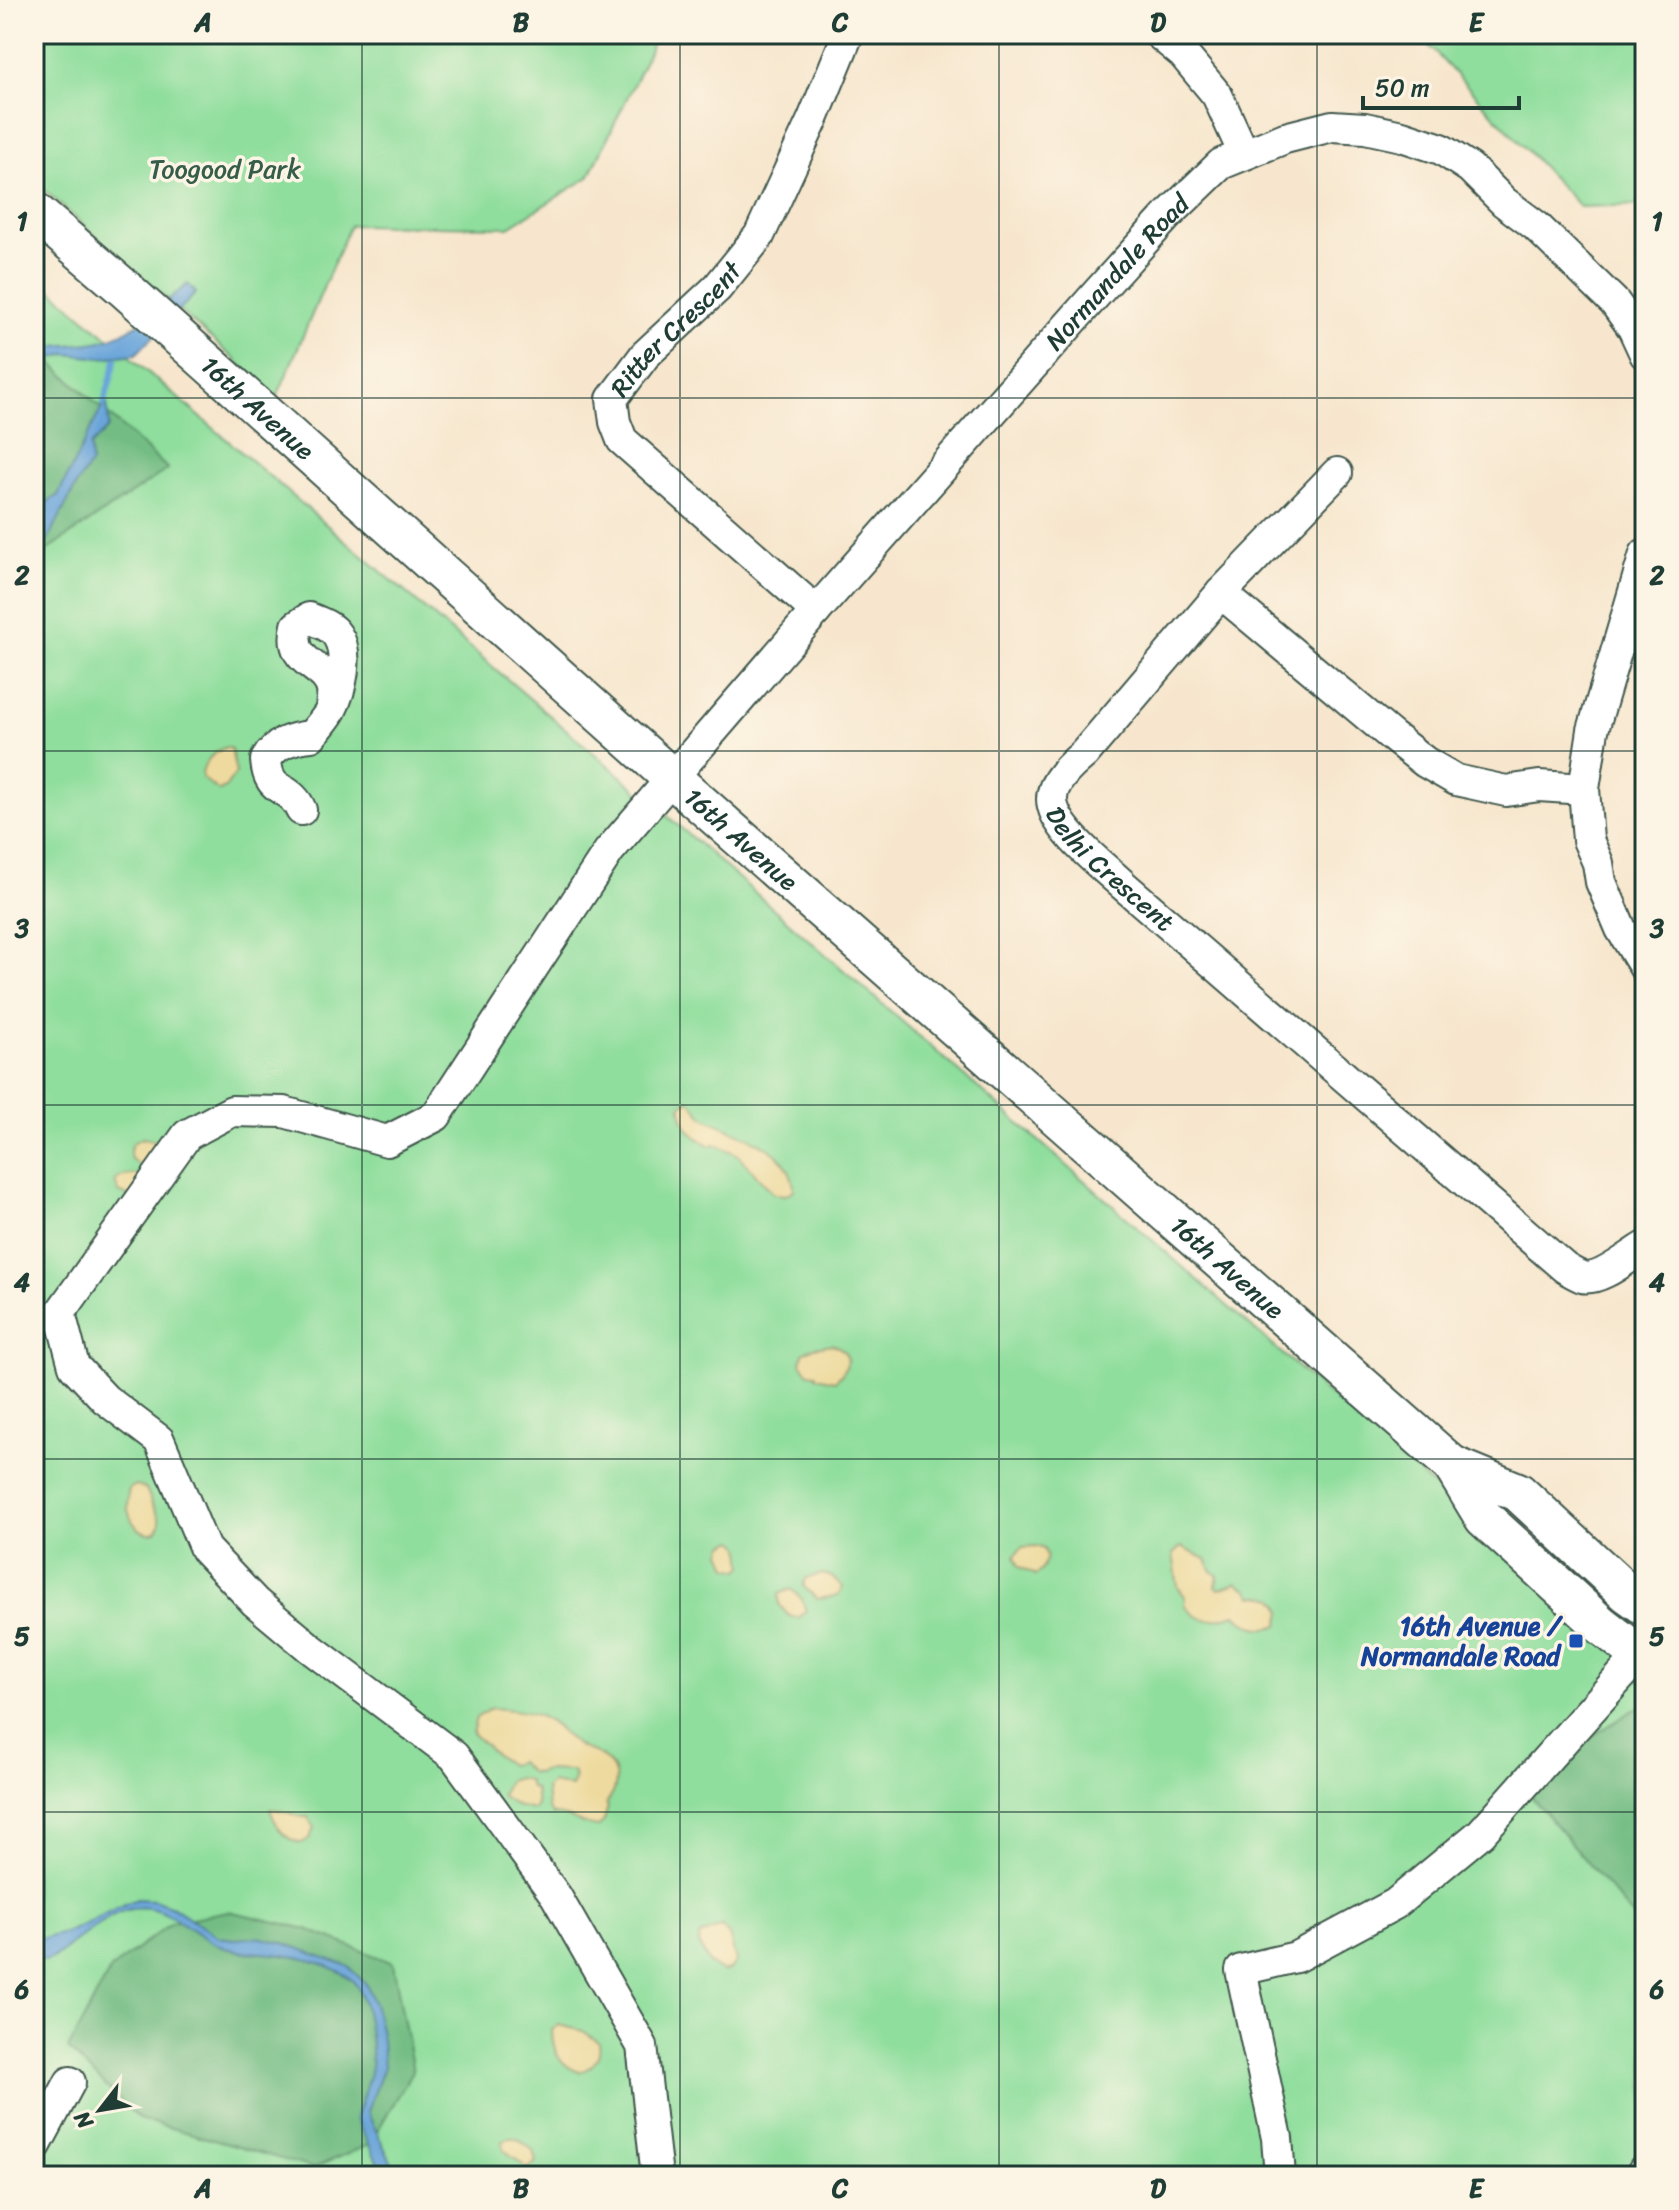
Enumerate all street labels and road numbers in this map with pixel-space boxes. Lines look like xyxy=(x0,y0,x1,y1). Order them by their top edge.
street label: Normandale Road xyxy=(1033,181,1202,361)
street label: Ritter Crescent xyxy=(598,249,754,407)
street label: 16th Avenue xyxy=(190,344,326,472)
street label: 16th Avenue xyxy=(673,775,810,903)
street label: Delhi Crescent xyxy=(1032,798,1185,943)
street label: 16th Avenue xyxy=(1160,1204,1296,1331)

